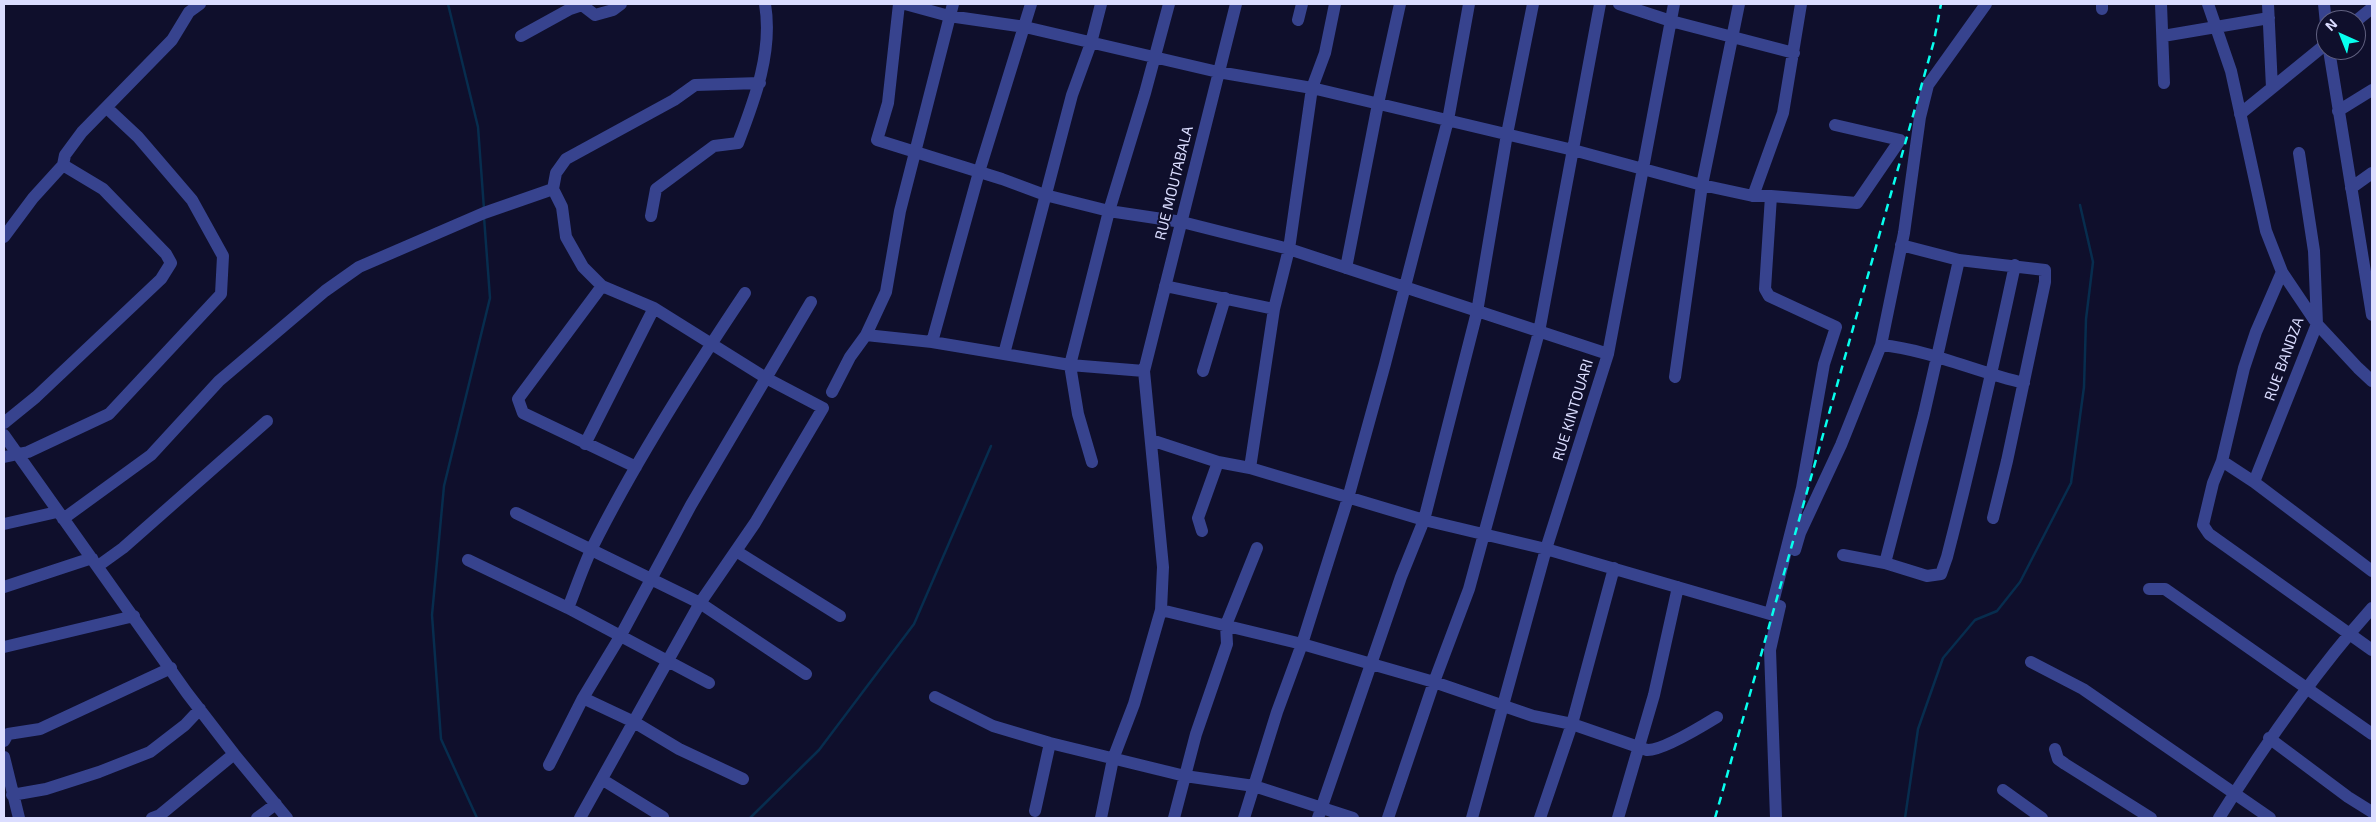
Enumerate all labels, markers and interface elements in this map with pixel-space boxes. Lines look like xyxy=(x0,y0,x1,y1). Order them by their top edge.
north arrow xyxy=(2316,10,2366,60)
text: N xyxy=(2321,15,2340,34)
street label: RUE MOUTABALA xyxy=(1151,124,1197,242)
street label: RUE BANDZA xyxy=(2261,315,2307,403)
street label: RUE KINTOUARI xyxy=(1549,357,1597,463)

